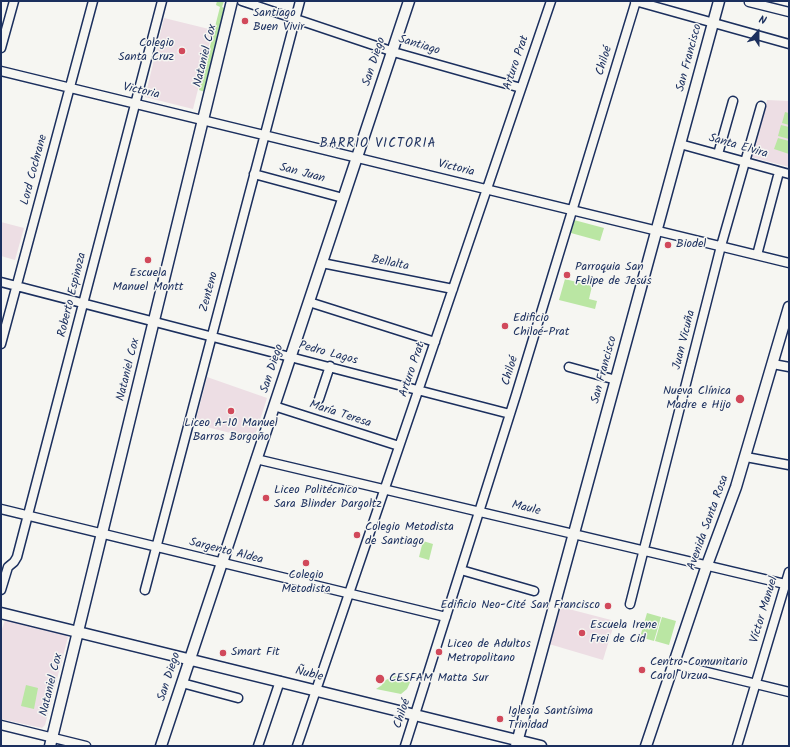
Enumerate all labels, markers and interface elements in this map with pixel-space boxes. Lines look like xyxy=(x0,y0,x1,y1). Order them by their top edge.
place label: Santiago Buen Vivir xyxy=(253,7,304,35)
text: N xyxy=(756,11,769,30)
north arrow xyxy=(738,12,778,52)
marker: Santiago Buen Vivir xyxy=(240,16,250,26)
street label: Nataniel Cox xyxy=(191,23,221,89)
street label: San Francisco xyxy=(674,23,706,93)
street label: Santiago xyxy=(396,33,442,59)
street label: Arturo Prat xyxy=(501,34,533,92)
street label: San Diego xyxy=(360,36,390,88)
place label: Colegio Santa Cruz xyxy=(118,37,174,65)
street label: Chiloé xyxy=(594,44,616,78)
marker: Colegio Santa Cruz xyxy=(177,46,187,56)
street label: Victoria xyxy=(121,81,161,103)
street label: Santa Elvira xyxy=(707,132,769,162)
street label: Lord Cochrane xyxy=(19,133,51,207)
district label: BARRIO VICTORIA xyxy=(320,137,436,153)
street label: Victoria xyxy=(436,158,476,180)
street label: San Juan xyxy=(278,161,326,187)
place label: Biodel xyxy=(676,238,706,252)
marker: Biodel xyxy=(663,240,673,250)
street label: Roberto Espinoza xyxy=(56,251,90,339)
street label: Bellalta xyxy=(370,253,410,275)
marker: Escuela Manuel Montt xyxy=(143,255,153,265)
place label: Parroquia San Felipe de Jesús xyxy=(575,261,652,289)
place label: Escuela Manuel Montt xyxy=(112,267,184,295)
street label: Zenteno xyxy=(198,270,222,314)
marker: Parroquia San Felipe de Jesús xyxy=(562,270,572,280)
street label: Juan Vicuña xyxy=(671,309,699,371)
place label: Edificio Chiloé-Prat xyxy=(513,312,569,340)
marker: Edificio Chiloé-Prat xyxy=(500,321,510,331)
street label: San Francisco xyxy=(589,335,621,405)
street label: Nataniel Cox xyxy=(114,337,144,403)
street label: Pedro Lagos xyxy=(297,339,359,369)
street label: Arturo Prat xyxy=(397,341,429,399)
street label: San Diego xyxy=(258,343,288,395)
street label: Chiloé xyxy=(500,354,522,388)
place label: Nueva Clínica Madre e Hijo xyxy=(663,385,731,413)
marker: Nueva Clínica Madre e Hijo xyxy=(734,393,746,405)
street label: María Teresa xyxy=(307,398,373,432)
marker: Liceo A-10 Manuel Barros Borgoño xyxy=(226,406,236,416)
place label: Liceo A-10 Manuel Barros Borgoño xyxy=(184,417,278,445)
street label: Avenida Santa Rosa xyxy=(685,474,733,572)
place label: Liceo Politécnico Sara Blinder Dargoltz xyxy=(274,484,382,512)
marker: Liceo Politécnico Sara Blinder Dargoltz xyxy=(261,493,271,503)
street label: Maule xyxy=(510,498,542,520)
place label: Colegio Metodista de Santiago xyxy=(365,521,454,549)
marker: Colegio Metodista de Santiago xyxy=(352,530,362,540)
street label: Sargento Aldea xyxy=(188,536,264,568)
marker: Colegio Metodista xyxy=(301,558,311,568)
place label: Colegio Metodista xyxy=(281,569,331,597)
street label: Víctor Manuel xyxy=(748,575,782,645)
place label: Edificio Neo-Cité San Francisco xyxy=(441,599,600,613)
marker: Edificio Neo-Cité San Francisco xyxy=(603,601,613,611)
place label: Escuela Irene Frei de Cid xyxy=(590,619,657,647)
marker: Escuela Irene Frei de Cid xyxy=(577,628,587,638)
place label: Liceo de Adultos Metropolitano xyxy=(447,638,531,666)
place label: Smart Fit xyxy=(231,646,280,660)
marker: Liceo de Adultos Metropolitano xyxy=(434,647,444,657)
marker: Smart Fit xyxy=(218,648,228,658)
street label: San Diego xyxy=(155,651,185,703)
street label: Nataniel Cox xyxy=(37,652,67,718)
place label: Centro Comunitario Carol Urzua xyxy=(650,656,748,684)
street label: Ñuble xyxy=(293,665,325,685)
marker: Centro Comunitario Carol Urzua xyxy=(637,665,647,675)
place label: CESFAM Matta Sur xyxy=(389,672,488,686)
marker: CESFAM Matta Sur xyxy=(374,673,386,685)
street label: Chiloé xyxy=(392,697,414,731)
place label: Iglesia Santísima Trinidad xyxy=(508,705,593,733)
marker: Iglesia Santísima Trinidad xyxy=(495,714,505,724)

